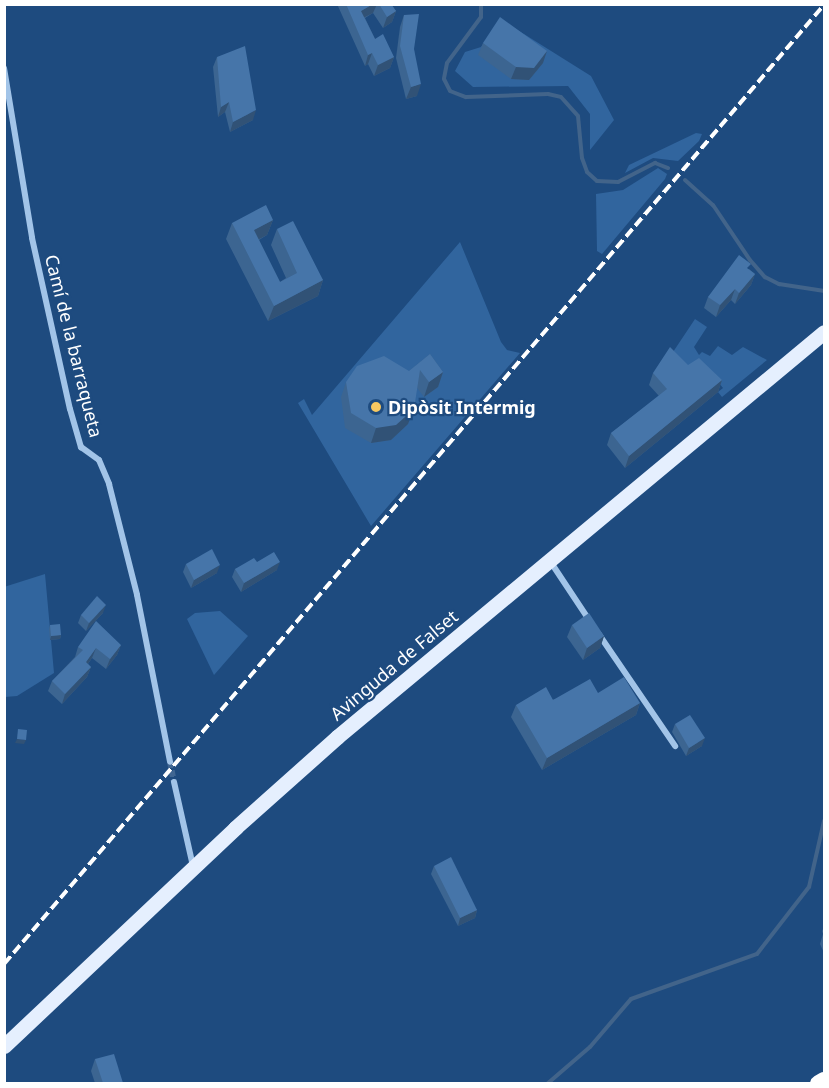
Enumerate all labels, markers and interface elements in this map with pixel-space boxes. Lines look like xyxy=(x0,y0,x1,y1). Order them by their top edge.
street label: Camí de la barraqueta xyxy=(41,252,107,440)
place label: Dipòsit Intermig xyxy=(388,396,536,418)
marker: Dipòsit Intermig xyxy=(369,400,383,414)
street label: Avinguda de Falset xyxy=(326,605,462,725)

